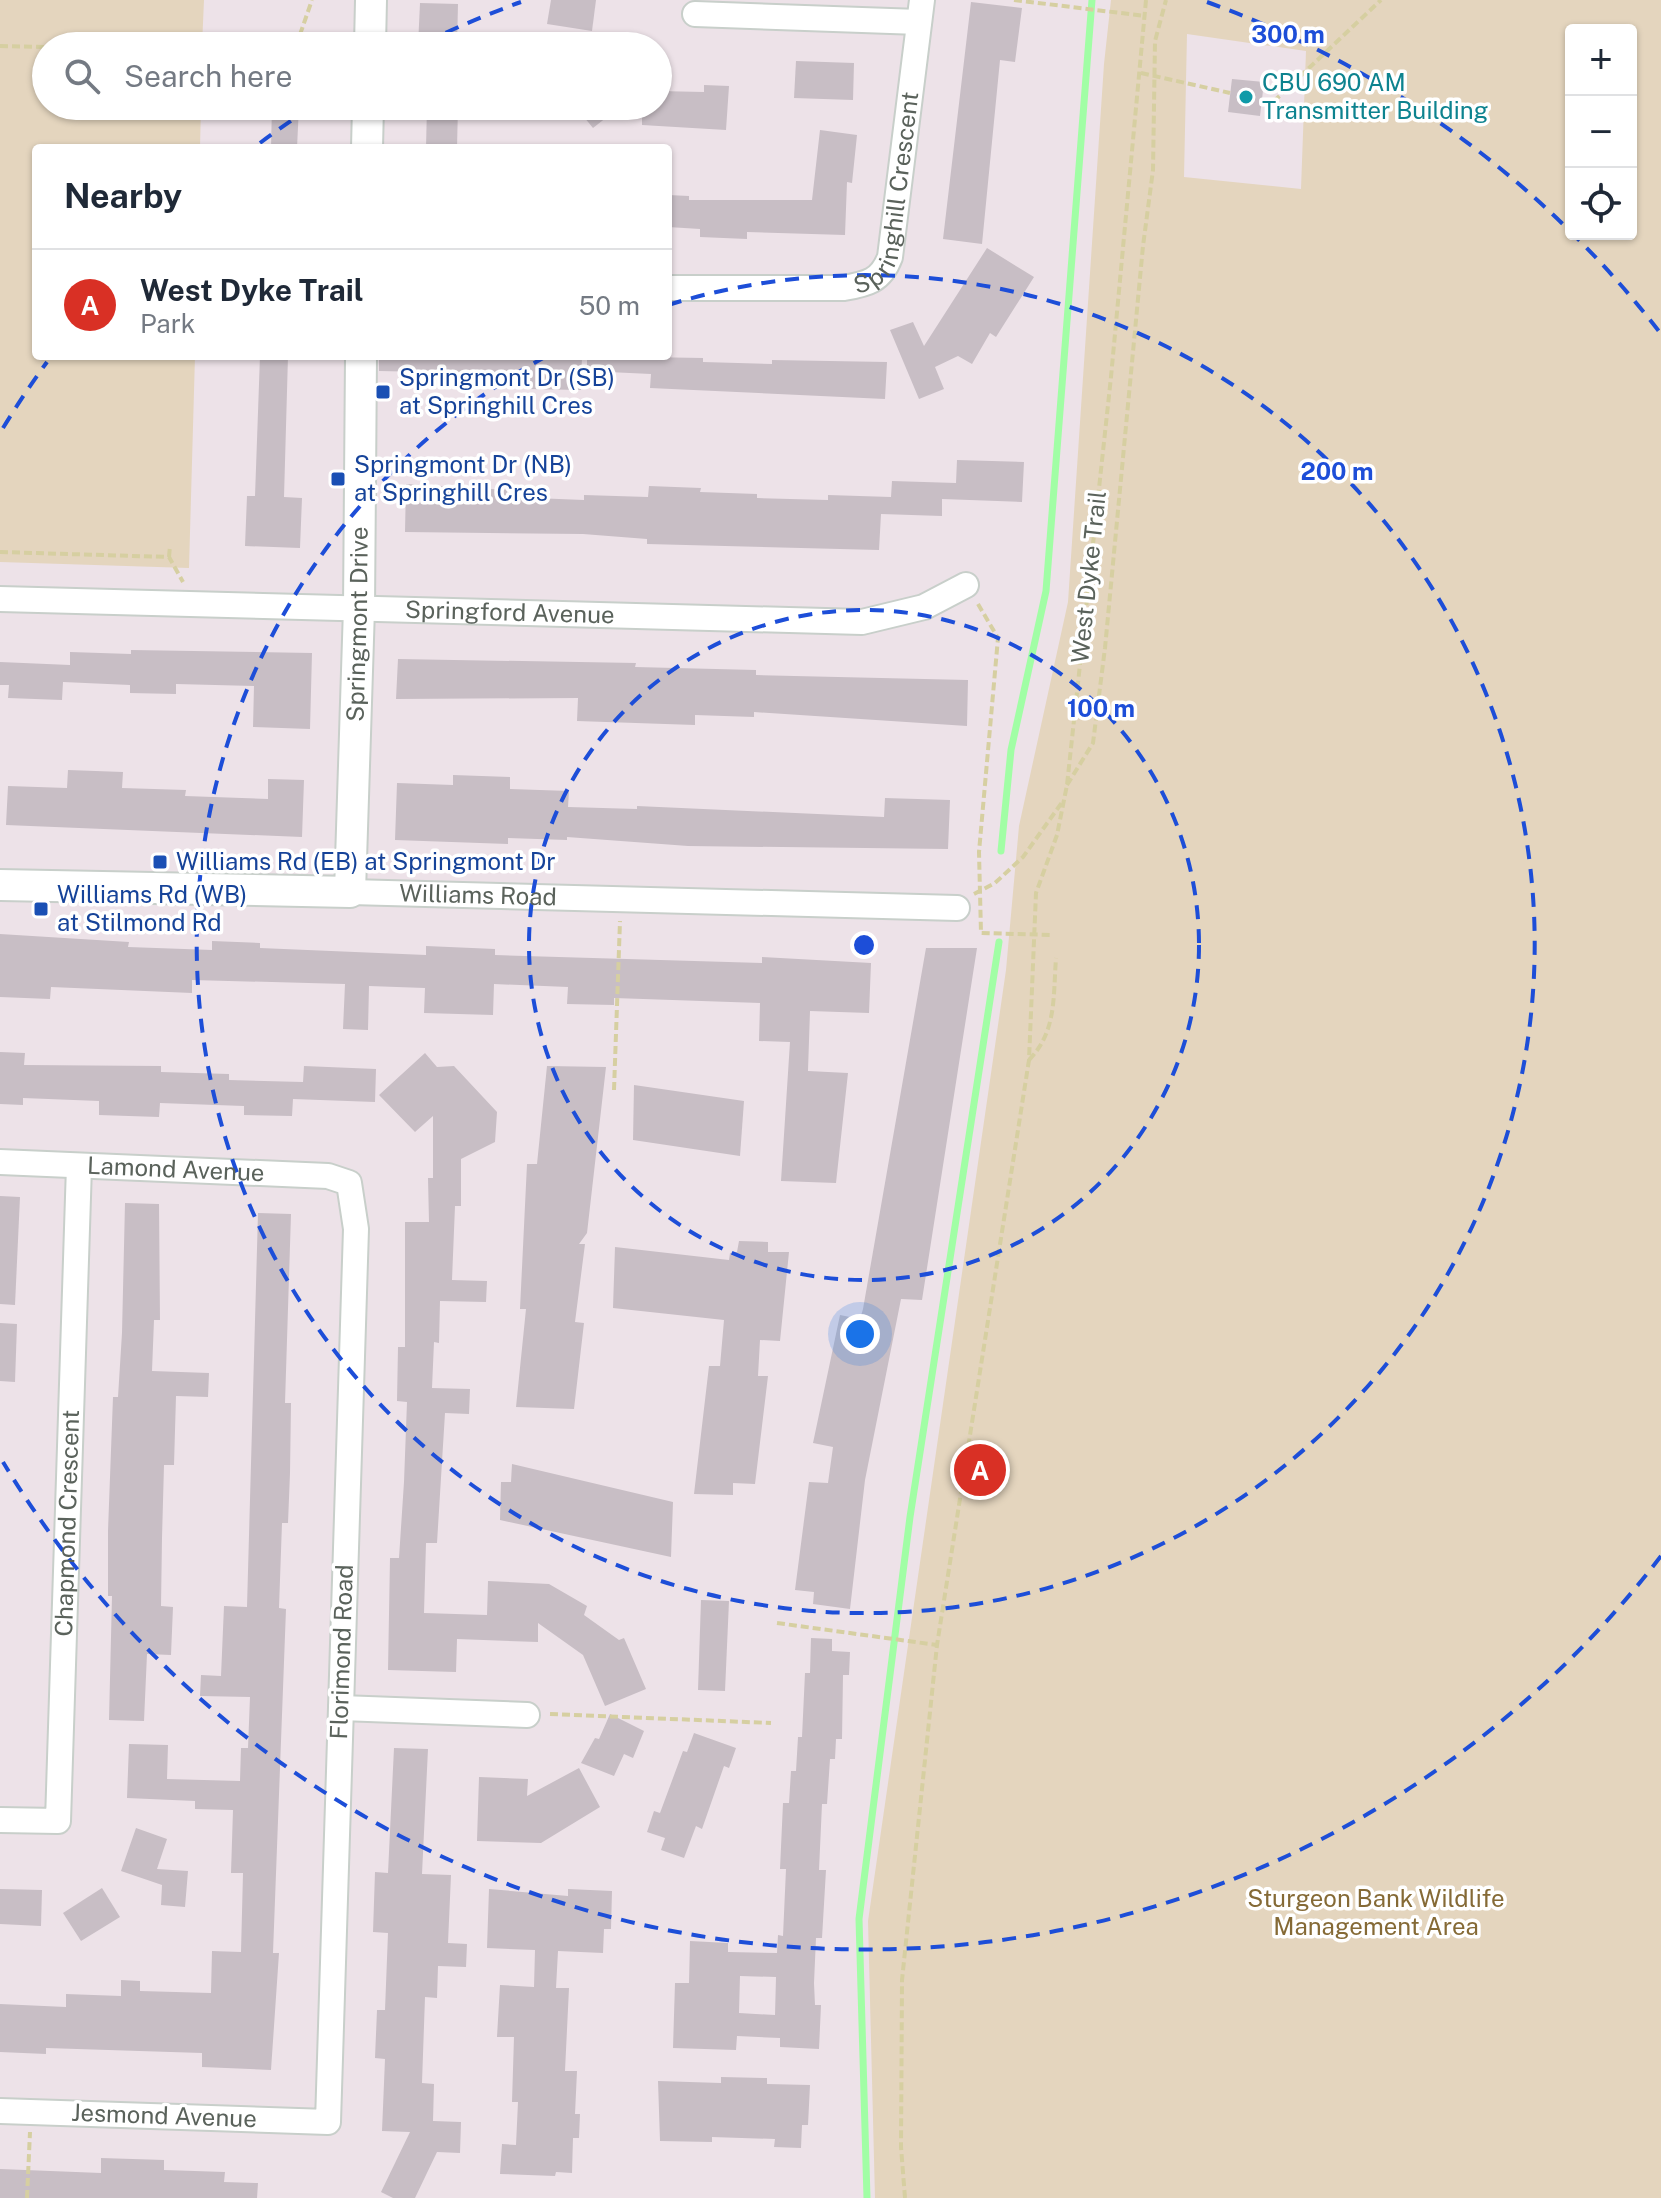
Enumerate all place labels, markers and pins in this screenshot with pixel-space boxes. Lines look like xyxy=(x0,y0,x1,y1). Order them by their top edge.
place label: CBU 690 AM Transmitter Building xyxy=(1262,68,1489,124)
marker: CBU 690 AM Transmitter Building xyxy=(1237,88,1255,106)
place label: Springmont Dr (SB) at Springhill Cres xyxy=(399,363,615,419)
marker: Springmont Dr (SB) at Springhill Cres xyxy=(374,383,392,401)
place label: Springmont Dr (NB) at Springhill Cres xyxy=(354,450,572,506)
marker: Springmont Dr (NB) at Springhill Cres xyxy=(329,470,347,488)
place label: Williams Rd (EB) at Springmont Dr xyxy=(176,847,556,875)
marker: Williams Rd (EB) at Springmont Dr xyxy=(151,853,169,871)
place label: Williams Rd (WB) at Stilmond Rd xyxy=(57,880,247,936)
marker: Williams Rd (WB) at Stilmond Rd xyxy=(32,900,50,918)
centre of rings xyxy=(850,931,878,959)
pin: A xyxy=(954,1440,1006,1500)

